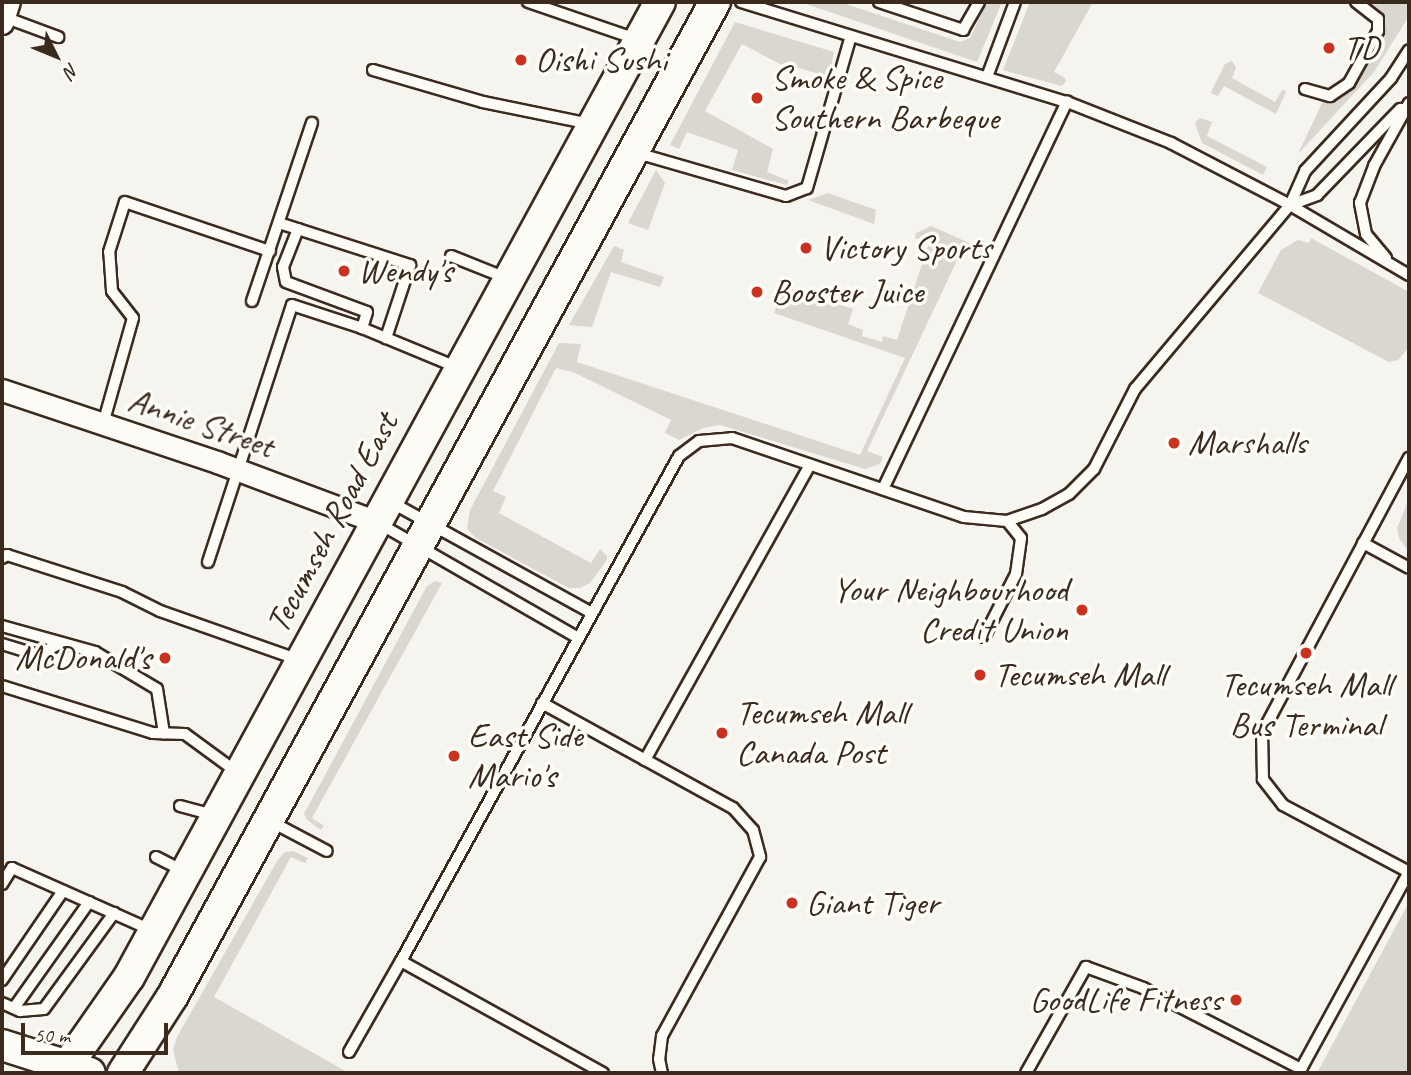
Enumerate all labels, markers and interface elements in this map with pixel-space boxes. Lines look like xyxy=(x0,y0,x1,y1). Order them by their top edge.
north arrow xyxy=(21,21,91,91)
place label: TD xyxy=(1343,27,1379,69)
place label: Oishi Sushi xyxy=(535,39,666,81)
marker: TD xyxy=(1321,40,1337,56)
marker: Oishi Sushi xyxy=(513,52,529,68)
place label: Smoke & Spice Southern Barbeque xyxy=(771,57,999,139)
text: N xyxy=(59,58,84,83)
marker: Smoke & Spice Southern Barbeque xyxy=(749,90,765,106)
place label: Victory Sports xyxy=(820,227,992,269)
marker: Victory Sports xyxy=(798,240,814,256)
place label: Wendy's xyxy=(358,250,452,292)
marker: Wendy's xyxy=(336,263,352,279)
place label: Booster Juice xyxy=(771,271,923,313)
marker: Booster Juice xyxy=(749,284,765,300)
street label: Annie Street xyxy=(123,379,279,467)
street label: Tecumseh Road East xyxy=(256,406,408,640)
place label: Marshalls xyxy=(1188,422,1307,464)
marker: Marshalls xyxy=(1166,435,1182,451)
place label: Your Neighbourhood Credit Union xyxy=(831,569,1068,651)
marker: Your Neighbourhood Credit Union xyxy=(1074,602,1090,618)
place label: McDonald's xyxy=(15,637,151,679)
marker: Tecumseh Mall Bus Terminal xyxy=(1298,645,1314,661)
marker: McDonald's xyxy=(157,650,173,666)
place label: Tecumseh Mall xyxy=(994,654,1165,696)
place label: Tecumseh Mall Bus Terminal xyxy=(1220,664,1392,746)
marker: Tecumseh Mall xyxy=(972,667,988,683)
place label: Tecumseh Mall Canada Post xyxy=(736,692,907,774)
place label: East Side Mario's xyxy=(468,715,583,797)
marker: Tecumseh Mall Canada Post xyxy=(714,725,730,741)
marker: East Side Mario's xyxy=(446,748,462,764)
place label: Giant Tiger xyxy=(806,882,939,924)
marker: Giant Tiger xyxy=(784,895,800,911)
place label: GoodLife Fitness xyxy=(1030,979,1222,1021)
marker: GoodLife Fitness xyxy=(1228,992,1244,1008)
scale bar xyxy=(24,1009,172,1052)
text: 50 m xyxy=(34,1022,70,1048)

